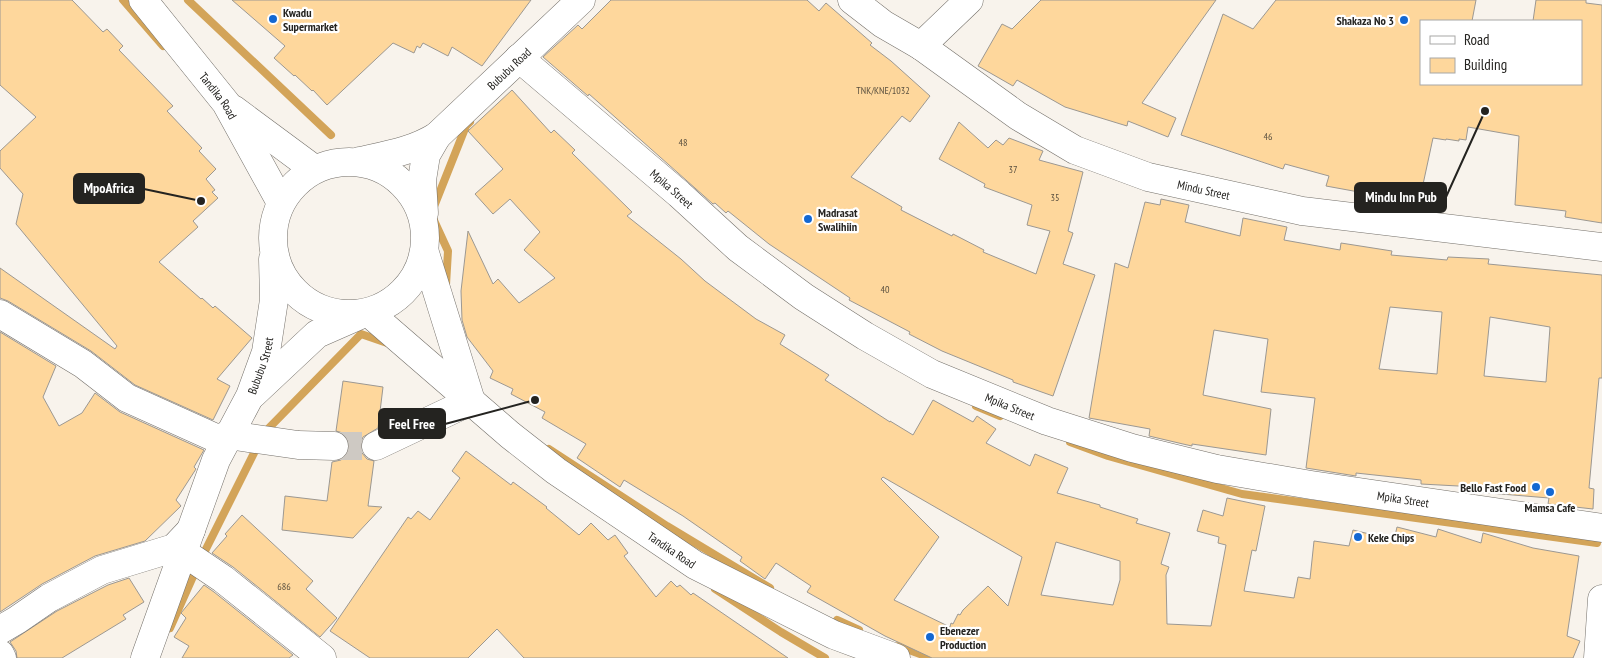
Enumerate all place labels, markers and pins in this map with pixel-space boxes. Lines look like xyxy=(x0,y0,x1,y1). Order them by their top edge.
place label: Kwadu Supermarket xyxy=(283,5,338,34)
marker: Kwadu Supermarket xyxy=(267,13,279,25)
place label: Shakaza No 3 xyxy=(1336,13,1394,28)
marker: Shakaza No 3 xyxy=(1398,14,1410,26)
callout: MpoAfrica xyxy=(74,174,144,203)
callout: Mindu Inn Pub xyxy=(1355,183,1446,212)
place label: Madrasat Swalihiin xyxy=(818,205,858,234)
marker: Madrasat Swalihiin xyxy=(802,213,814,225)
callout: Feel Free xyxy=(379,409,445,438)
place label: Bello Fast Food xyxy=(1460,480,1526,495)
marker: Bello Fast Food xyxy=(1530,481,1542,493)
marker: Mamsa Cafe xyxy=(1544,486,1556,498)
place label: Mamsa Cafe xyxy=(1524,500,1576,515)
place label: Keke Chips xyxy=(1368,530,1414,545)
marker: Keke Chips xyxy=(1352,531,1364,543)
place label: Ebenezer Production xyxy=(940,623,986,652)
marker: Ebenezer Production xyxy=(924,631,936,643)

